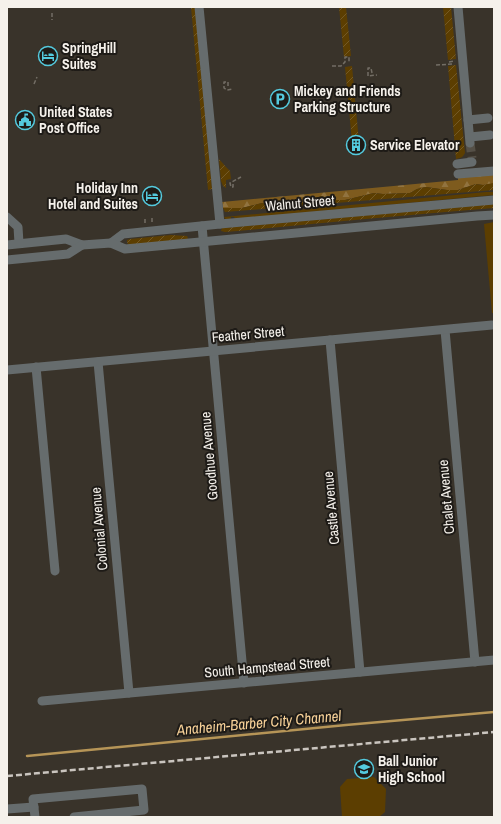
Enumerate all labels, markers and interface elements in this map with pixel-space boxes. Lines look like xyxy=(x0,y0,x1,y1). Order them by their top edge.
place label: SpringHill Suites xyxy=(62,39,116,73)
hotel icon: SpringHill Suites xyxy=(37,45,59,67)
place label: Mickey and Friends Parking Structure xyxy=(294,82,401,116)
parking icon: Mickey and Friends Parking Structure xyxy=(269,88,291,110)
place label: United States Post Office xyxy=(39,103,112,137)
public building icon: United States Post Office xyxy=(14,109,36,131)
building icon: Service Elevator xyxy=(345,134,367,156)
place label: Service Elevator xyxy=(370,136,460,154)
place label: Holiday Inn Hotel and Suites xyxy=(48,179,138,213)
hotel icon: Holiday Inn Hotel and Suites xyxy=(141,185,163,207)
street label: Walnut Street xyxy=(265,191,335,215)
street label: Feather Street xyxy=(211,322,285,346)
street label: Goodhue Avenue xyxy=(196,411,222,501)
street label: Chalet Avenue xyxy=(434,459,458,535)
street label: Castle Avenue xyxy=(319,470,343,546)
street label: Colonial Avenue xyxy=(86,487,112,571)
street label: South Hampstead Street xyxy=(204,653,330,681)
water label: Anaheim-Barber City Channel xyxy=(175,705,342,740)
place label: Ball Junior High School xyxy=(378,752,445,786)
school or university icon: Ball Junior High School xyxy=(353,758,375,780)

